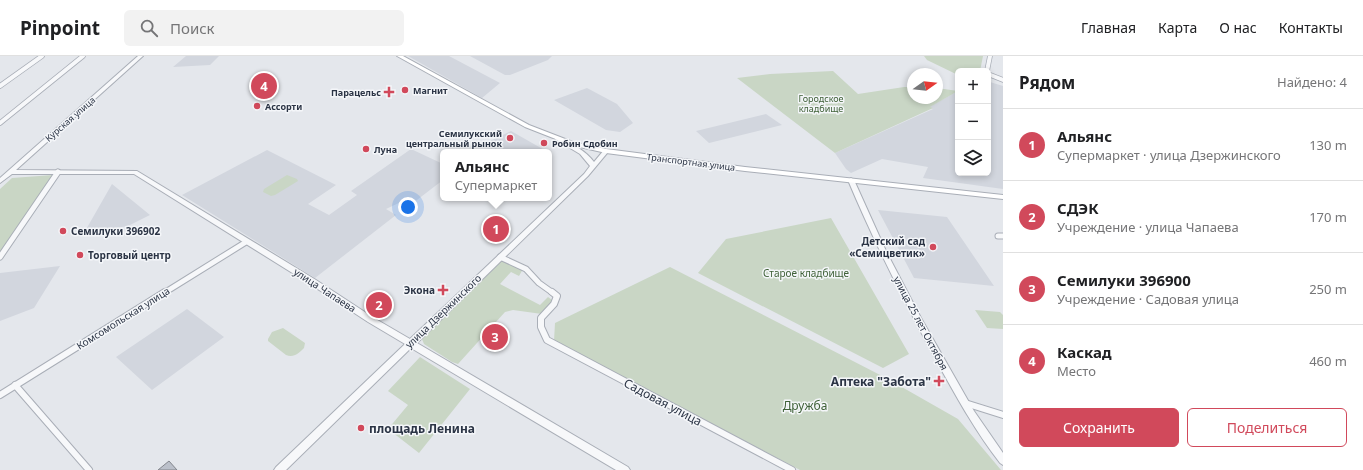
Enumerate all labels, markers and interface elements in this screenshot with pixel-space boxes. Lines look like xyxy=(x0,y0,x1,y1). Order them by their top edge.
search box xyxy=(124,10,404,46)
text: Pinpoint xyxy=(20,15,100,41)
icon: search xyxy=(138,17,160,39)
text: Поиск xyxy=(170,18,215,38)
text: Главная xyxy=(1081,18,1136,37)
text: Карта xyxy=(1158,18,1197,37)
text: О нас xyxy=(1219,18,1257,37)
text: Контакты xyxy=(1279,18,1343,37)
north arrow xyxy=(907,68,943,104)
map controls xyxy=(955,68,991,176)
button: + xyxy=(955,68,991,104)
pin: 4 xyxy=(251,71,277,101)
text: Рядом xyxy=(1019,71,1075,94)
text: Найдено: 4 xyxy=(1277,73,1347,91)
place label: Магнит xyxy=(413,84,448,97)
marker: Магнит xyxy=(400,85,410,95)
place label: Парацельс xyxy=(331,86,381,99)
marker: Парацельс xyxy=(384,87,394,97)
park label: Городское кладбище xyxy=(798,92,844,115)
street label: Курская улица xyxy=(42,94,98,144)
place label: Ассорти xyxy=(265,100,302,113)
marker: Ассорти xyxy=(252,101,262,111)
button: − xyxy=(955,104,991,140)
text: Альянс xyxy=(1057,126,1112,146)
place label: Семилукский центральный рынок xyxy=(406,127,502,150)
marker: Семилукский центральный рынок xyxy=(505,133,515,143)
text: 1 xyxy=(1028,136,1036,154)
text: 130 m xyxy=(1309,136,1347,154)
place label: Робин Сдобин xyxy=(552,137,618,150)
marker: Робин Сдобин xyxy=(539,138,549,148)
button: layers xyxy=(955,140,991,176)
place label: Луна xyxy=(374,143,397,156)
marker: Луна xyxy=(361,144,371,154)
text: Супермаркет · улица Дзержинского xyxy=(1057,146,1281,164)
popup xyxy=(440,149,552,201)
street label: Транспортная улица xyxy=(646,150,736,174)
text: Альянс xyxy=(455,156,510,176)
text: Супермаркет xyxy=(455,176,537,194)
your location xyxy=(398,197,418,217)
text: СДЭК xyxy=(1057,198,1099,218)
text: 2 xyxy=(1028,208,1036,226)
text: 170 m xyxy=(1309,208,1347,226)
pin: 1 xyxy=(483,214,509,244)
text: Учреждение · улица Чапаева xyxy=(1057,218,1239,236)
place label: Семилуки 396902 xyxy=(71,224,160,238)
marker: Семилуки 396902 xyxy=(58,226,68,236)
place label: Детский сад «Семицветик» xyxy=(849,234,926,260)
marker: Детский сад «Семицветик» xyxy=(928,242,938,252)
place label: Торговый центр xyxy=(88,248,171,262)
marker: Торговый центр xyxy=(75,250,85,260)
street label: улица Чапаева xyxy=(291,265,359,315)
park label: Старое кладбище xyxy=(763,266,850,280)
text: Семилуки 396900 xyxy=(1057,270,1191,290)
street label: улица Дзержинского xyxy=(402,271,484,351)
street label: улица 25 лет Октября xyxy=(890,274,952,372)
text: 3 xyxy=(1028,280,1036,298)
text: 250 m xyxy=(1309,280,1347,298)
place label: Экона xyxy=(404,283,435,297)
street label: Комсомольская улица xyxy=(74,284,172,352)
marker: Экона xyxy=(438,285,448,295)
pin: 2 xyxy=(366,290,392,320)
text: Учреждение · Садовая улица xyxy=(1057,290,1239,308)
pin: 3 xyxy=(482,322,508,352)
text: Каскад xyxy=(1057,342,1111,362)
text: 4 xyxy=(1028,352,1036,370)
text: 460 m xyxy=(1309,352,1347,370)
text: Место xyxy=(1057,362,1096,380)
place label: Аптека "Забота" xyxy=(831,373,931,390)
street label: Садовая улица xyxy=(621,374,705,430)
marker: Аптека "Забота" xyxy=(934,376,944,386)
park label: Дружба xyxy=(783,397,827,414)
button: Сохранить xyxy=(1019,408,1179,447)
button: Поделиться xyxy=(1187,408,1347,447)
place label: площадь Ленина xyxy=(369,420,475,437)
marker: площадь Ленина xyxy=(356,423,366,433)

